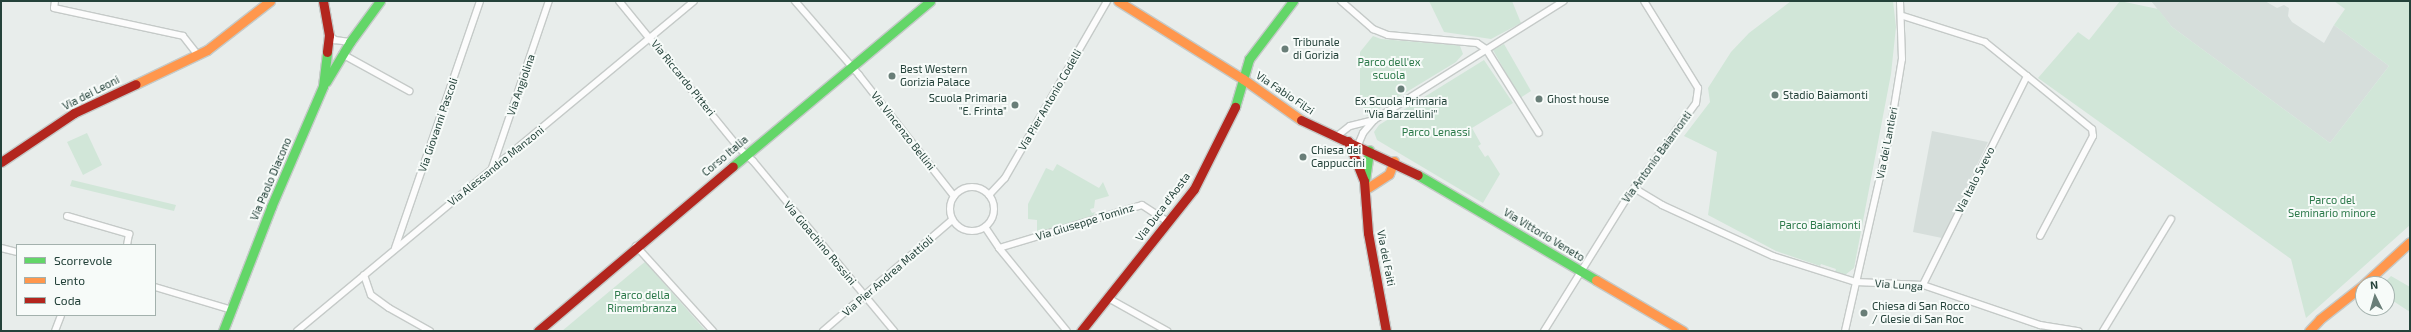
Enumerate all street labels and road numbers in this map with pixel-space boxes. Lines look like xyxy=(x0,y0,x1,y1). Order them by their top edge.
street label: Via Riccardo Pitteri xyxy=(648,37,718,119)
street label: Via Pier Antonio Codelli xyxy=(1015,47,1085,153)
street label: Via Angiolina xyxy=(504,52,538,118)
street label: Via Fabio Filzi xyxy=(1253,69,1317,117)
street label: Via dei Leoni xyxy=(60,73,122,113)
street label: Via Giovanni Pascoli xyxy=(416,76,460,174)
street label: Via Vincenzo Bellini xyxy=(868,89,938,173)
street label: Via dei Lantieri xyxy=(1874,106,1900,180)
street label: Via Antonio Baiamonti xyxy=(1619,109,1695,205)
street label: Via Alessandro Manzoni xyxy=(445,123,547,209)
street label: Corso Italia xyxy=(699,133,751,179)
street label: Via Paolo Diacono xyxy=(248,136,294,222)
street label: Via Italo Svevo xyxy=(1953,145,1997,215)
street label: Via Duca d'Aosta xyxy=(1133,170,1193,244)
street label: Via Gioachino Rossini xyxy=(781,198,859,288)
street label: Via Giuseppe Tominz xyxy=(1034,201,1136,243)
street label: Via Vittorio Veneto xyxy=(1501,205,1587,265)
street label: Via del Faiti xyxy=(1374,229,1398,287)
street label: Via Pier Andrea Mattioli xyxy=(839,233,937,319)
street label: Via Lunga xyxy=(1874,277,1924,293)

